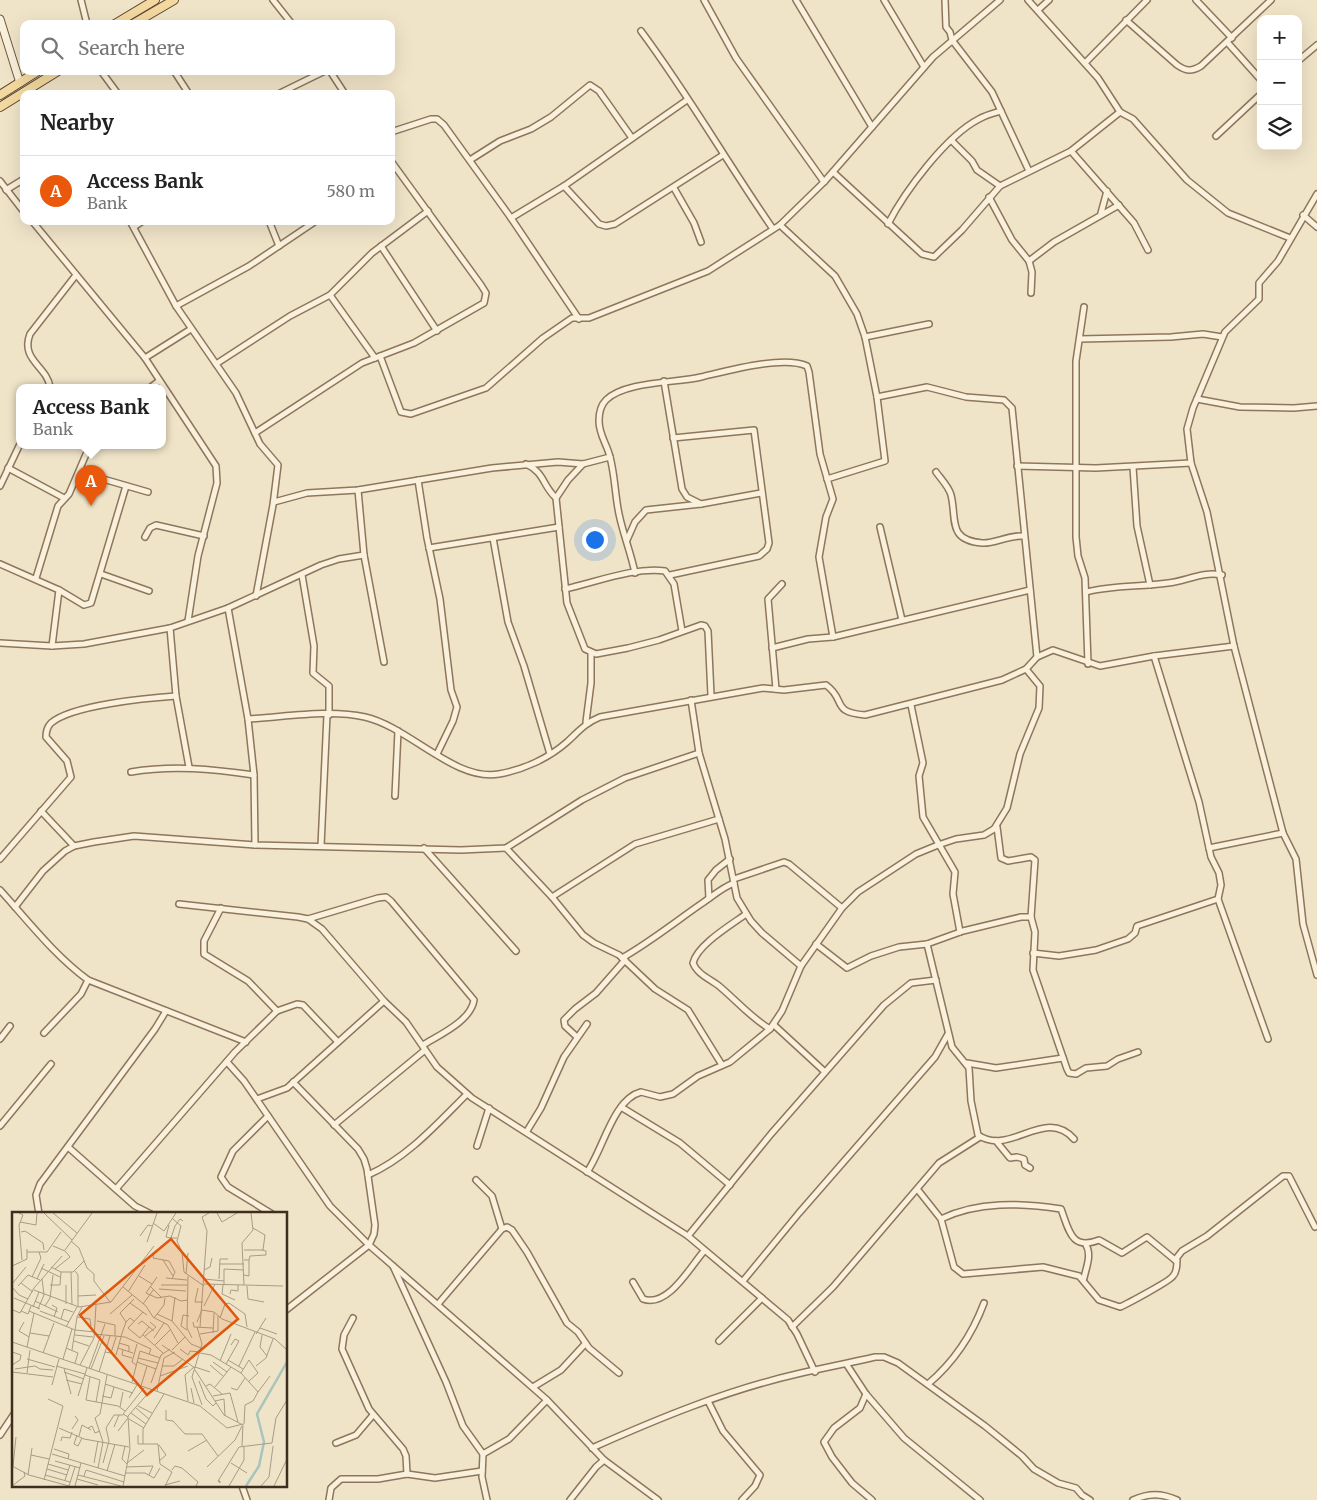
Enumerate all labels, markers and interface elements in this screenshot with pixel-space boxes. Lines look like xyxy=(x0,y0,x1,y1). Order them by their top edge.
map controls xyxy=(1257,15,1302,150)
button: + xyxy=(1257,15,1302,60)
search box xyxy=(20,20,395,75)
icon: search xyxy=(38,34,66,62)
text: Search here xyxy=(78,36,185,60)
button: − xyxy=(1257,60,1302,105)
button: layers xyxy=(1257,105,1302,150)
text: Nearby xyxy=(40,109,114,136)
text: Access Bank xyxy=(87,169,203,193)
text: A xyxy=(50,181,62,201)
text: 580 m xyxy=(327,181,375,201)
text: Bank xyxy=(87,193,127,213)
popup xyxy=(16,384,166,449)
text: Access Bank xyxy=(33,395,149,419)
text: Bank xyxy=(33,419,73,439)
pin: A xyxy=(75,465,107,506)
your location xyxy=(582,527,608,553)
inset map xyxy=(12,1212,288,1488)

